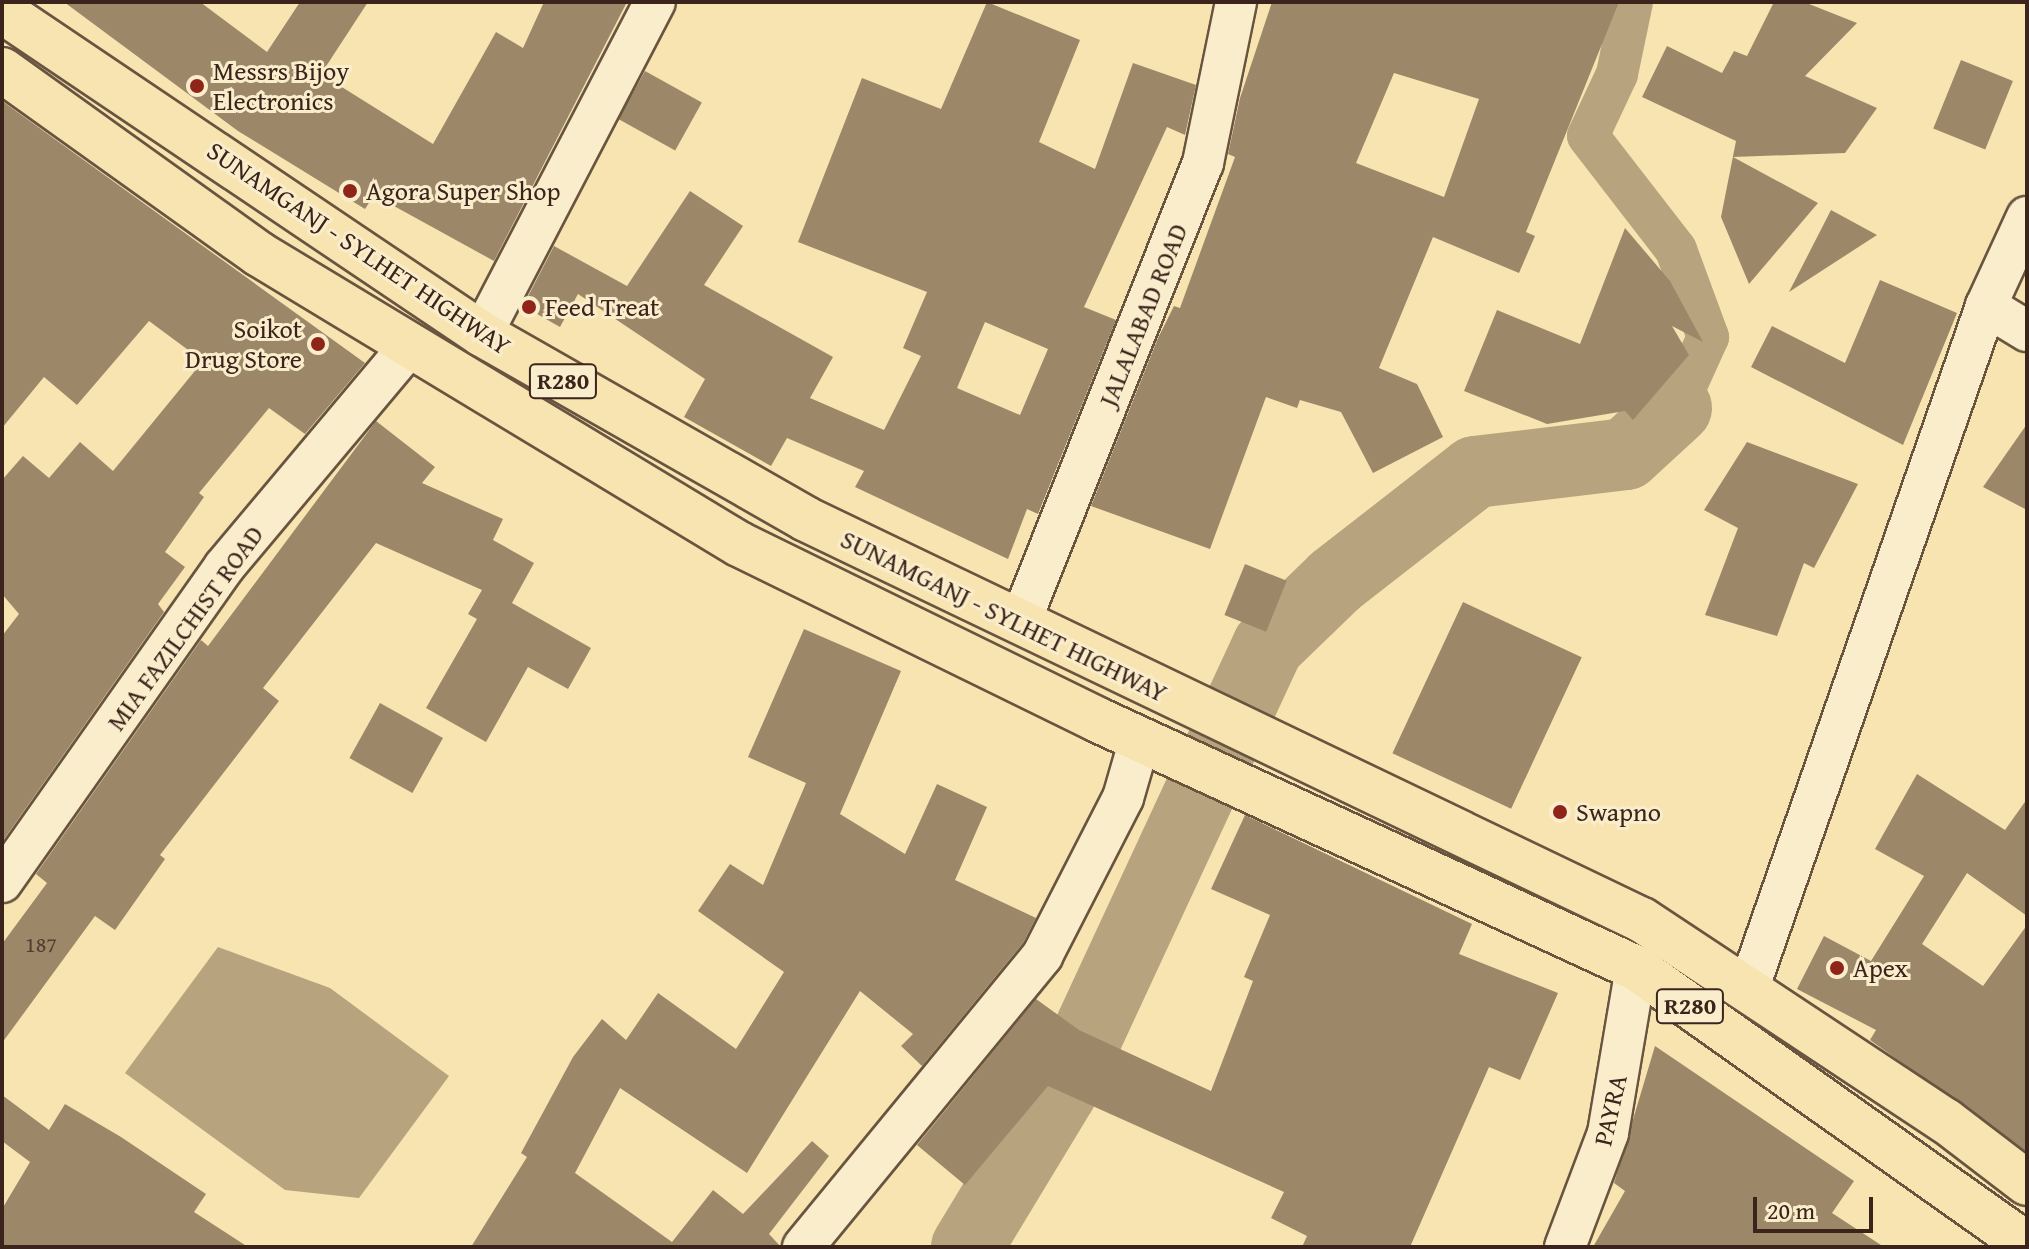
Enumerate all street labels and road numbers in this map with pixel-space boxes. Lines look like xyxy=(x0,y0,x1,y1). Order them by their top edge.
street label: SUNAMGANJ - SYLHET HIGHWAY xyxy=(201,135,517,361)
street label: JALALABAD ROAD xyxy=(1092,219,1194,411)
road number: R280 xyxy=(527,361,599,401)
street label: MIA FAZILCHIST ROAD xyxy=(100,519,270,737)
street label: SUNAMGANJ - SYLHET HIGHWAY xyxy=(836,523,1172,709)
road number: R280 xyxy=(1654,986,1726,1026)
street label: PAYRA xyxy=(1587,1071,1633,1149)

